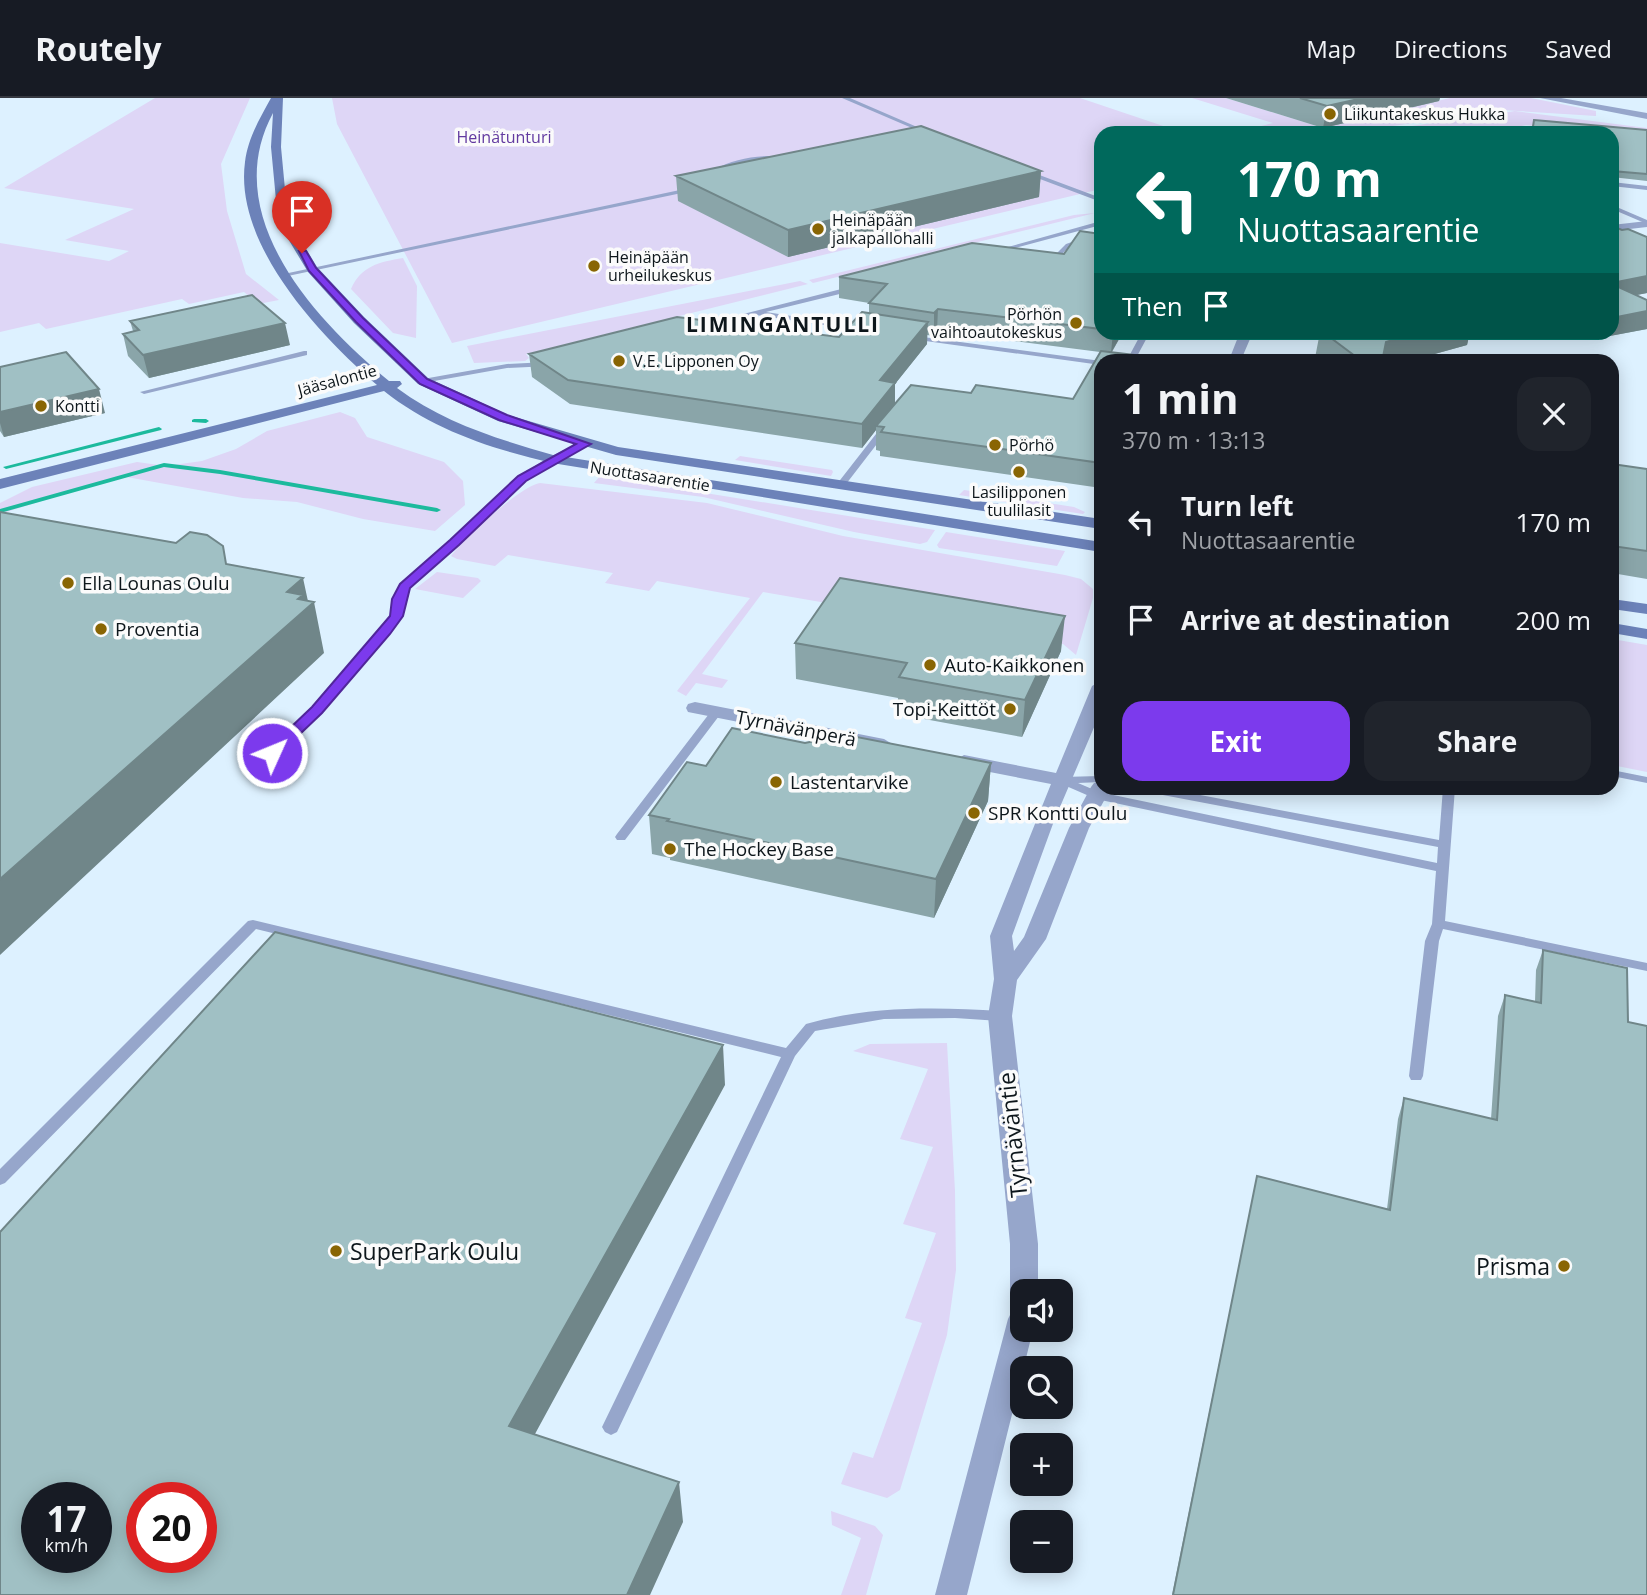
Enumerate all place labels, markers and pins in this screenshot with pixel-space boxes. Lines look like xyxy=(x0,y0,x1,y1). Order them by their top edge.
place label: Liikuntakeskus Hukka xyxy=(1344,103,1505,125)
marker: Liikuntakeskus Hukka xyxy=(1322,106,1338,122)
pin xyxy=(272,181,332,253)
place label: Heinäpään jalkapallohalli xyxy=(831,209,933,249)
marker: Heinäpään jalkapallohalli xyxy=(810,221,826,237)
place label: Heinäpään urheilukeskus xyxy=(608,246,712,286)
marker: Heinäpään urheilukeskus xyxy=(586,258,602,274)
place label: Pörhön vaihtoautokeskus xyxy=(931,303,1062,343)
marker: Pörhön vaihtoautokeskus xyxy=(1068,315,1084,331)
place label: V.E. Lipponen Oy xyxy=(633,350,760,372)
marker: V.E. Lipponen Oy xyxy=(611,353,627,369)
place label: Kontti xyxy=(55,395,100,417)
marker: Kontti xyxy=(33,398,49,414)
place label: Pörhö xyxy=(1009,434,1054,456)
marker: Pörhö xyxy=(987,437,1003,453)
marker: Lasilipponen tuulilasit xyxy=(1011,464,1027,480)
place label: Lasilipponen tuulilasit xyxy=(972,481,1066,521)
place label: Ella Lounas Oulu xyxy=(82,570,230,596)
marker: Ella Lounas Oulu xyxy=(60,575,76,591)
place label: Proventia xyxy=(115,616,200,642)
marker: Proventia xyxy=(93,621,109,637)
place label: Auto-Kaikkonen xyxy=(944,652,1084,678)
marker: Auto-Kaikkonen xyxy=(922,657,938,673)
place label: Topi-Keittöt xyxy=(893,696,996,722)
marker: Topi-Keittöt xyxy=(1002,701,1018,717)
place label: Lastentarvike xyxy=(790,769,909,795)
marker: Lastentarvike xyxy=(768,774,784,790)
place label: SPR Kontti Oulu xyxy=(988,800,1127,826)
marker: SPR Kontti Oulu xyxy=(966,805,982,821)
place label: The Hockey Base xyxy=(684,836,834,862)
marker: The Hockey Base xyxy=(662,841,678,857)
place label: SuperPark Oulu xyxy=(350,1235,519,1267)
marker: SuperPark Oulu xyxy=(328,1243,344,1259)
place label: Prisma xyxy=(1476,1250,1550,1282)
marker: Prisma xyxy=(1556,1258,1572,1274)

